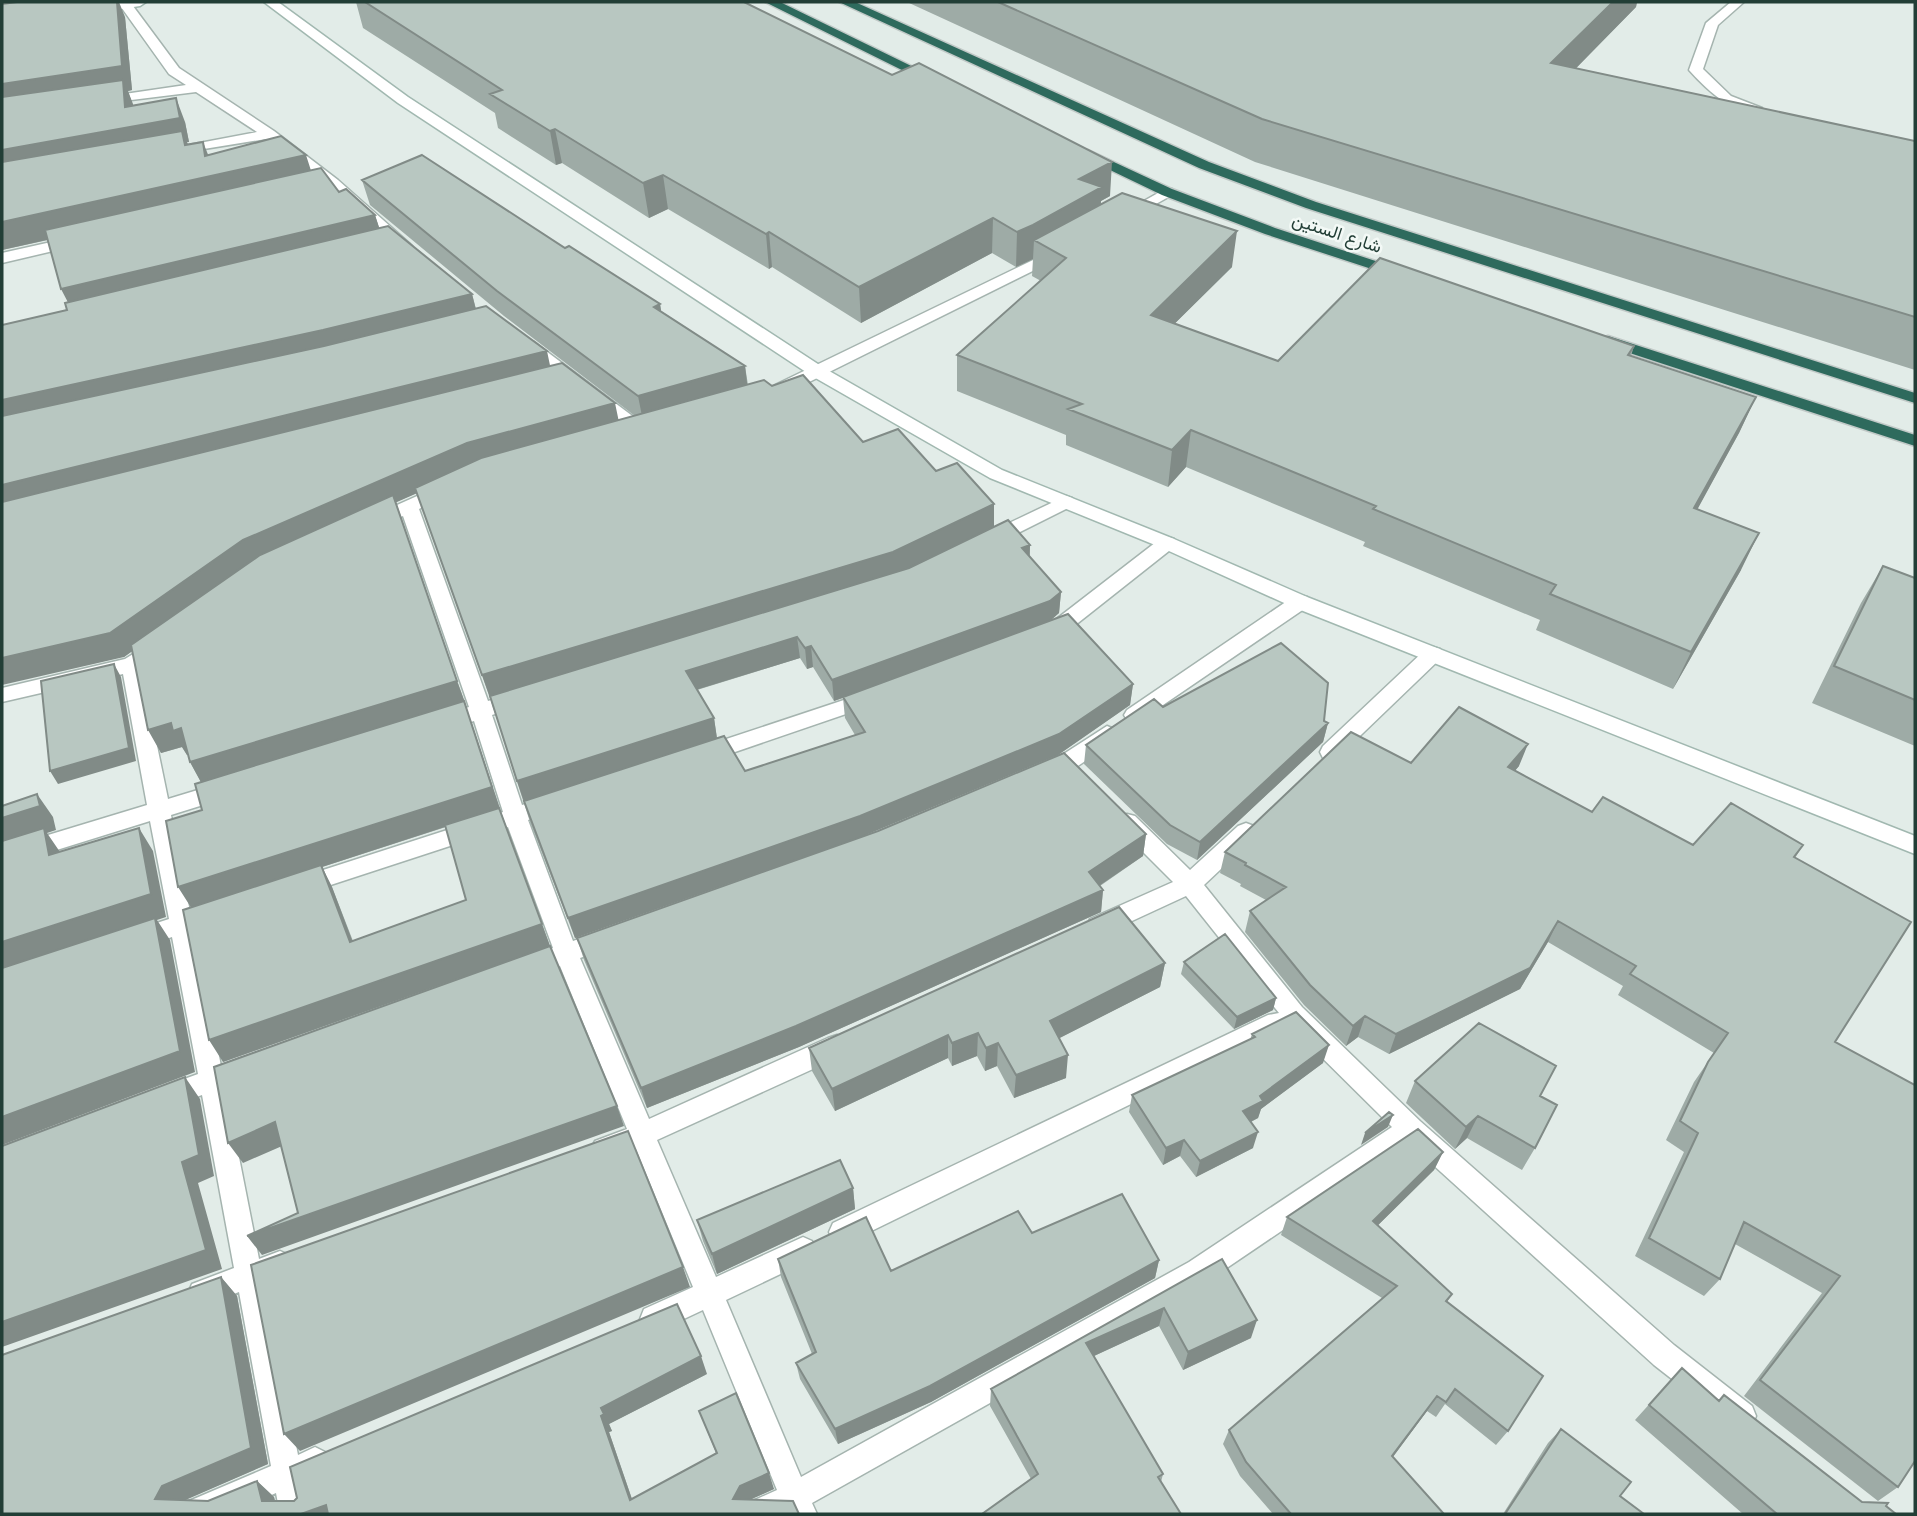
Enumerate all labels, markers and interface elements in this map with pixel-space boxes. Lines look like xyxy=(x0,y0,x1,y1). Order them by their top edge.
street label: شارع الستين xyxy=(1289,206,1385,260)

